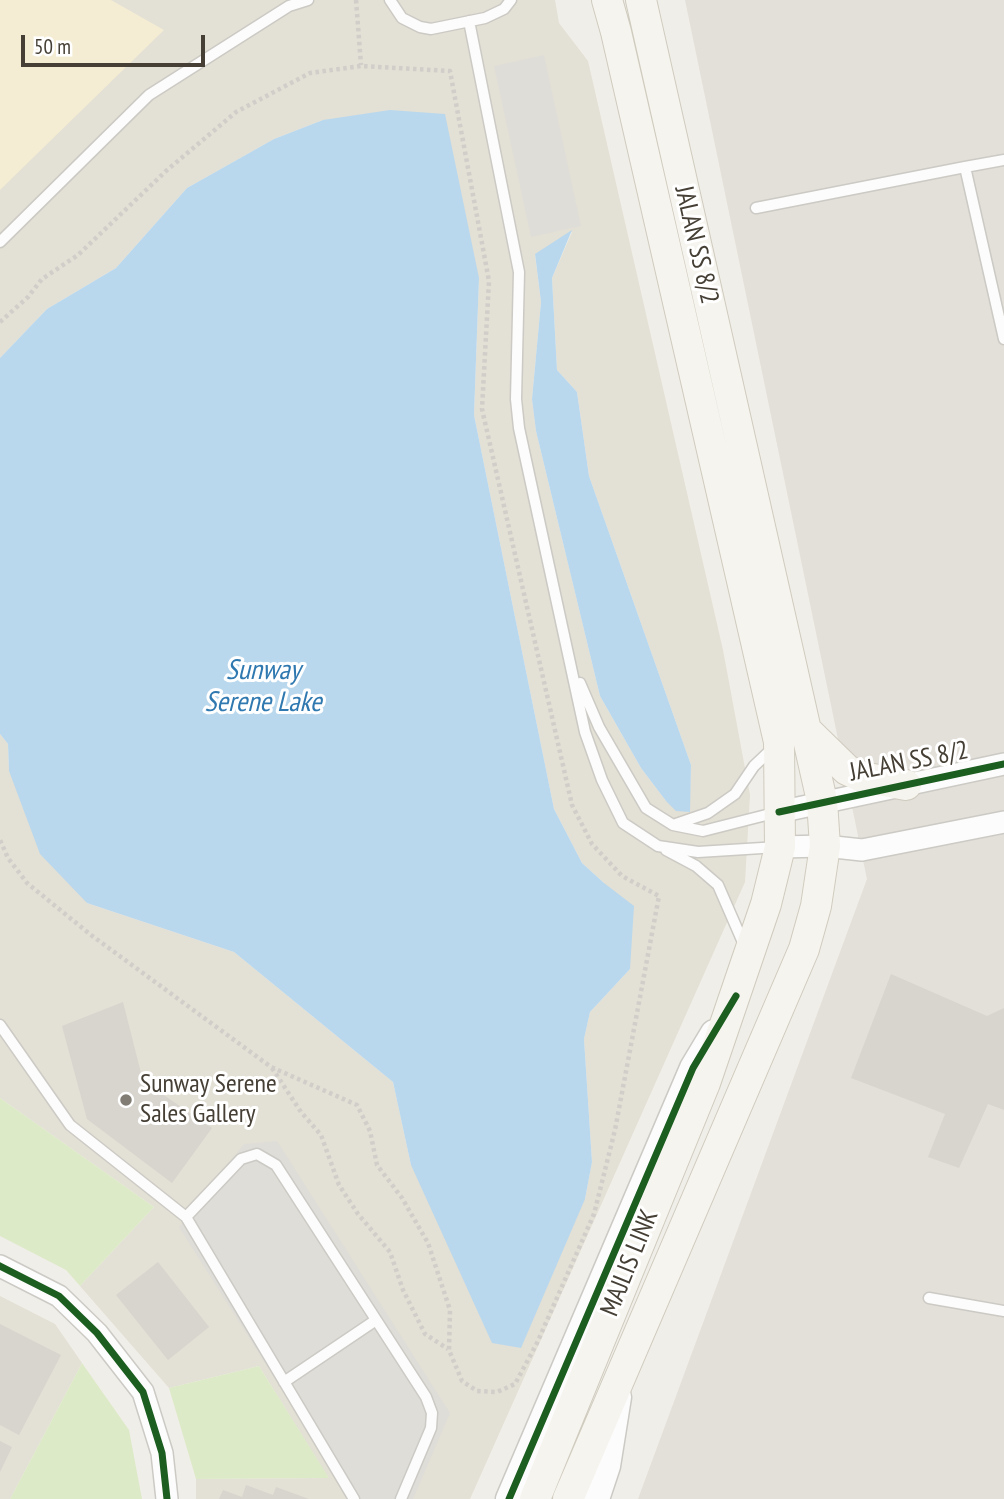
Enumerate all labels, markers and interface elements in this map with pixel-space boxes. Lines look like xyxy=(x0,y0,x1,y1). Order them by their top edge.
scale bar xyxy=(24,21,208,65)
text: 50 m xyxy=(34,33,71,60)
street label: JALAN SS 8/2 xyxy=(667,183,725,307)
water label: Sunway Serene Lake xyxy=(204,654,322,720)
street label: JALAN SS 8/2 xyxy=(847,735,971,789)
place label: Sunway Serene Sales Gallery xyxy=(140,1069,277,1130)
marker: Sunway Serene Sales Gallery xyxy=(118,1092,134,1108)
street label: MAJLIS LINK xyxy=(595,1205,665,1321)

